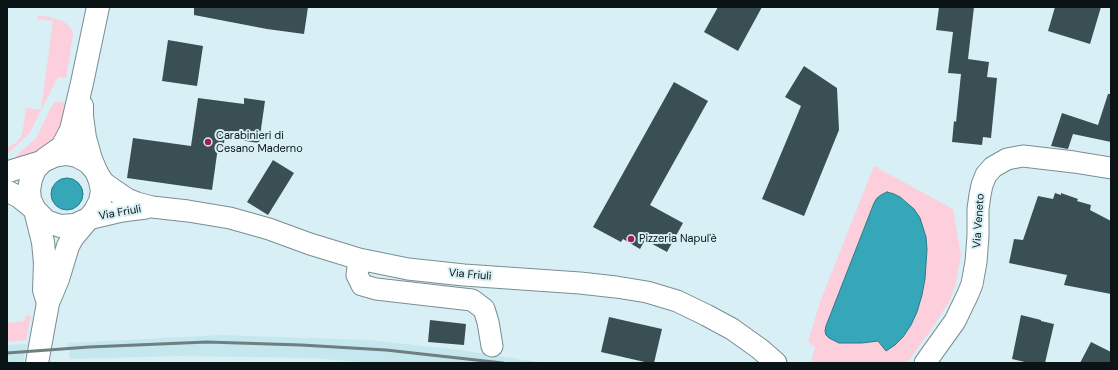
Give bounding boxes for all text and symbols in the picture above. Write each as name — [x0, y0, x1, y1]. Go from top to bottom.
place label: Carabinieri di Cesano Maderno — [216, 129, 303, 155]
marker: Carabinieri di Cesano Maderno — [203, 137, 213, 147]
street label: Via Veneto — [971, 193, 987, 249]
street label: Via Friuli — [98, 203, 142, 223]
place label: Pizzeria Napul'è — [639, 232, 717, 246]
marker: Pizzeria Napul'è — [626, 234, 636, 244]
street label: Via Friuli — [448, 267, 492, 283]

